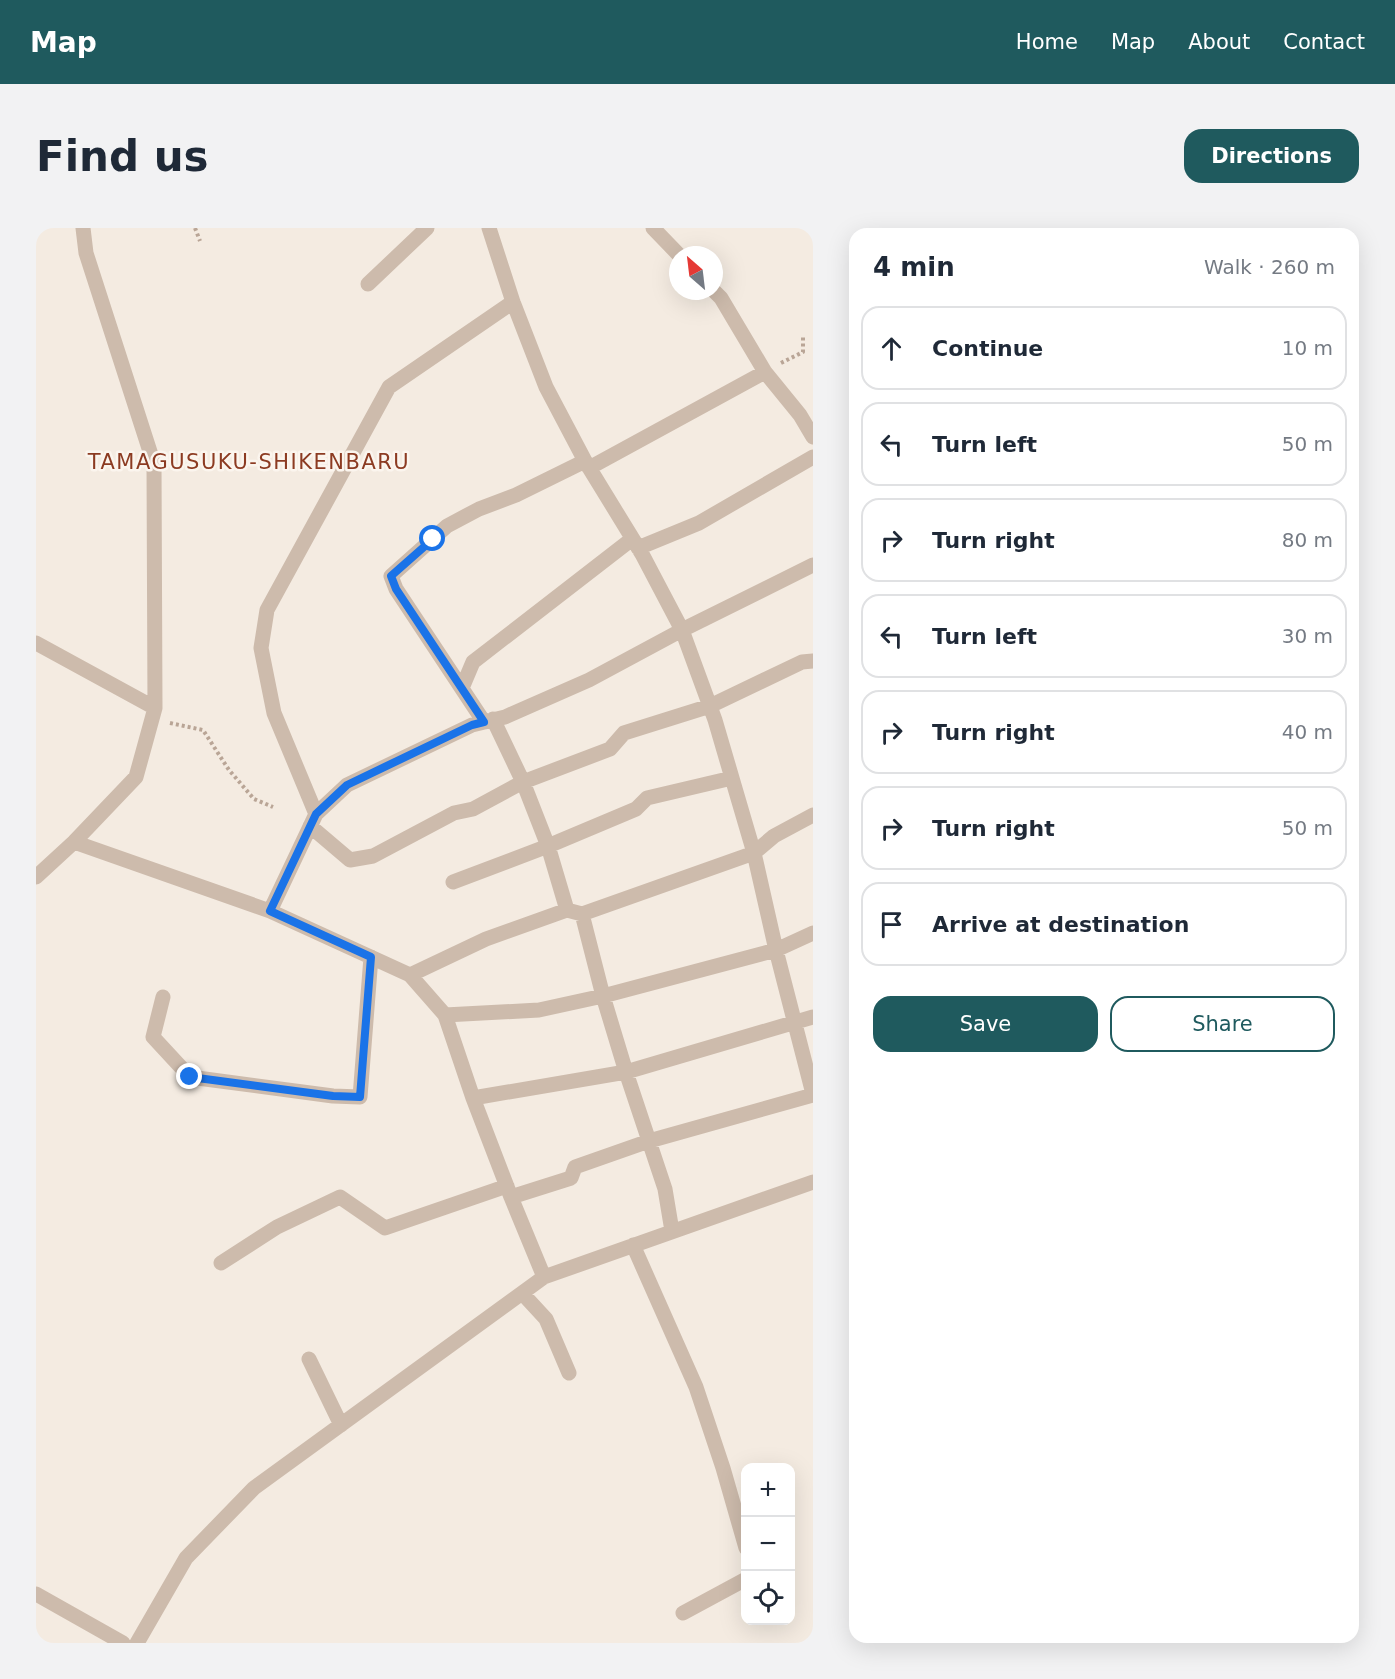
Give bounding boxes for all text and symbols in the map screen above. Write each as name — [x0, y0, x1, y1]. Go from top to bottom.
text: Map — [30, 26, 97, 59]
text: Home — [1016, 30, 1078, 54]
text: Map — [1111, 30, 1155, 54]
text: About — [1188, 30, 1250, 54]
text: Contact — [1283, 30, 1365, 54]
button: Directions — [1184, 129, 1359, 183]
text: Find us — [36, 132, 209, 181]
north arrow — [669, 246, 723, 300]
text: 4 min — [873, 252, 955, 282]
text: Walk · 260 m — [1204, 255, 1335, 279]
icon: ahead — [875, 332, 908, 365]
text: Continue — [932, 336, 1043, 361]
text: 10 m — [1282, 336, 1333, 360]
icon: left — [875, 428, 908, 461]
text: Turn left — [932, 432, 1037, 457]
text: 50 m — [1282, 432, 1333, 456]
district label: TAMAGUSUKU-SHIKENBARU — [87, 450, 410, 474]
icon: right — [875, 524, 908, 557]
route start — [419, 525, 445, 551]
text: Turn right — [932, 528, 1055, 553]
text: 80 m — [1282, 528, 1333, 552]
icon: left — [875, 620, 908, 653]
text: Turn left — [932, 624, 1037, 649]
text: 30 m — [1282, 624, 1333, 648]
icon: right — [875, 716, 908, 749]
text: Turn right — [932, 720, 1055, 745]
text: 40 m — [1282, 720, 1333, 744]
icon: right — [875, 812, 908, 845]
text: Turn right — [932, 816, 1055, 841]
text: 50 m — [1282, 816, 1333, 840]
icon: arrive — [875, 908, 908, 941]
text: Arrive at destination — [932, 912, 1189, 937]
button: Save — [873, 996, 1098, 1052]
button: Share — [1110, 996, 1335, 1052]
route end — [176, 1063, 202, 1089]
map controls — [741, 1463, 795, 1625]
button: + — [741, 1463, 795, 1517]
button: − — [741, 1517, 795, 1571]
button: locate — [741, 1571, 795, 1625]

